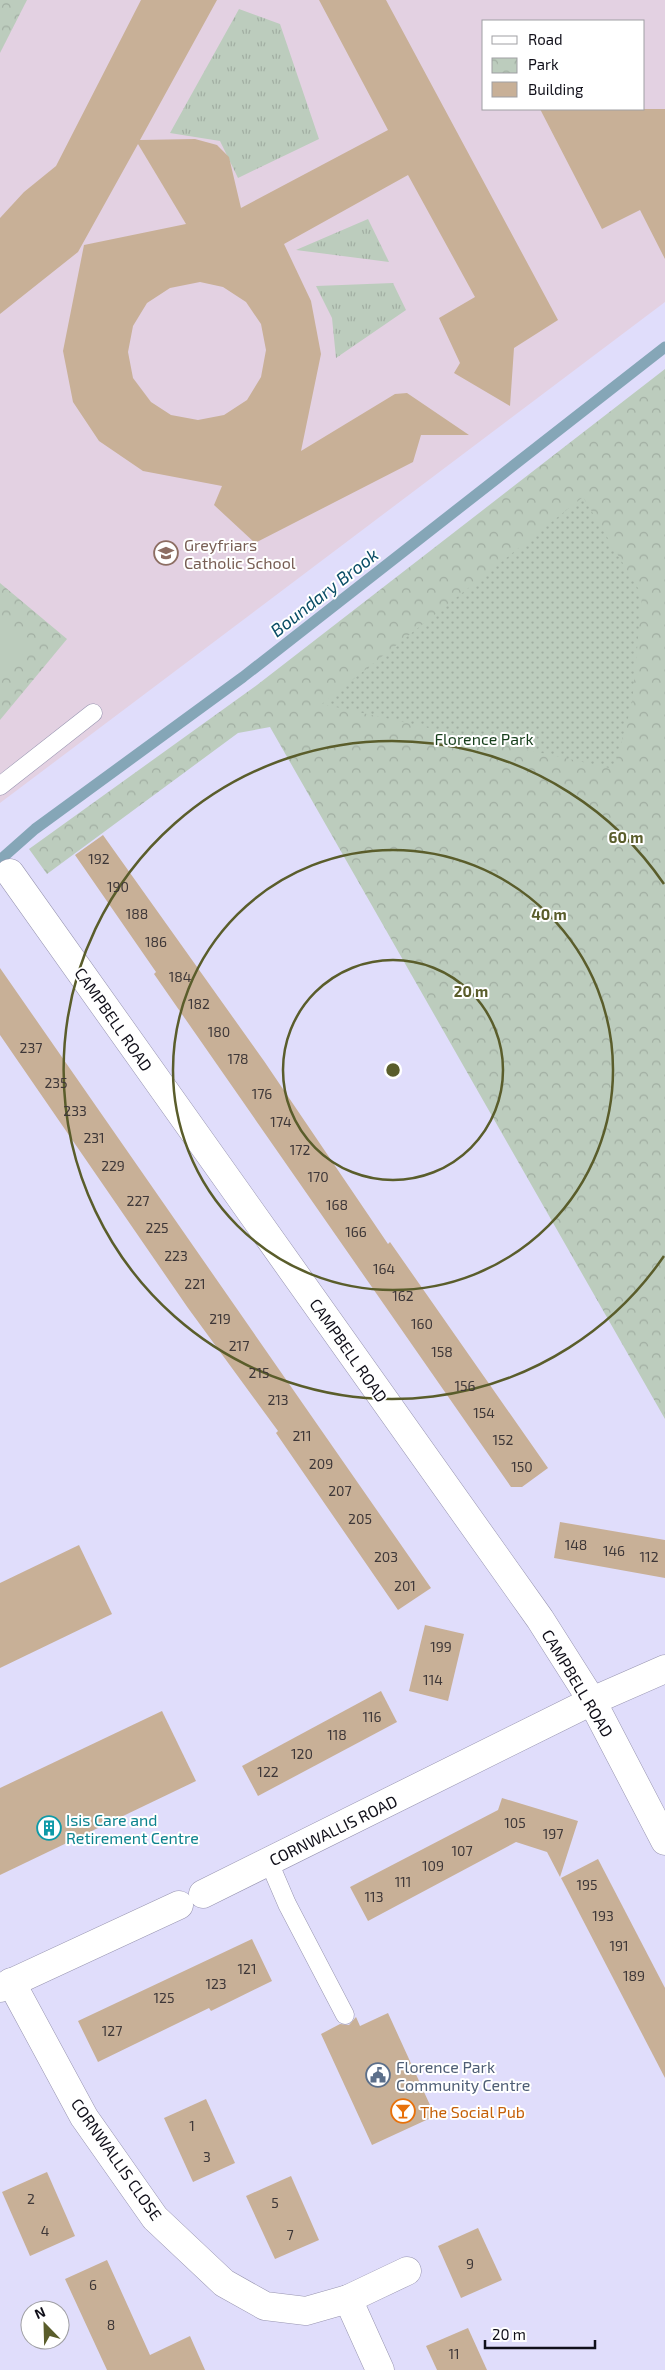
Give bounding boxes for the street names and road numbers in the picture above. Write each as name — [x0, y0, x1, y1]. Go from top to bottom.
street label: CAMPBELL ROAD — [71, 964, 157, 1074]
street label: CAMPBELL ROAD — [306, 1295, 392, 1405]
street label: CAMPBELL ROAD — [538, 1626, 618, 1740]
street label: CORNWALLIS ROAD — [266, 1791, 400, 1869]
street label: CORNWALLIS CLOSE — [68, 2094, 166, 2224]

